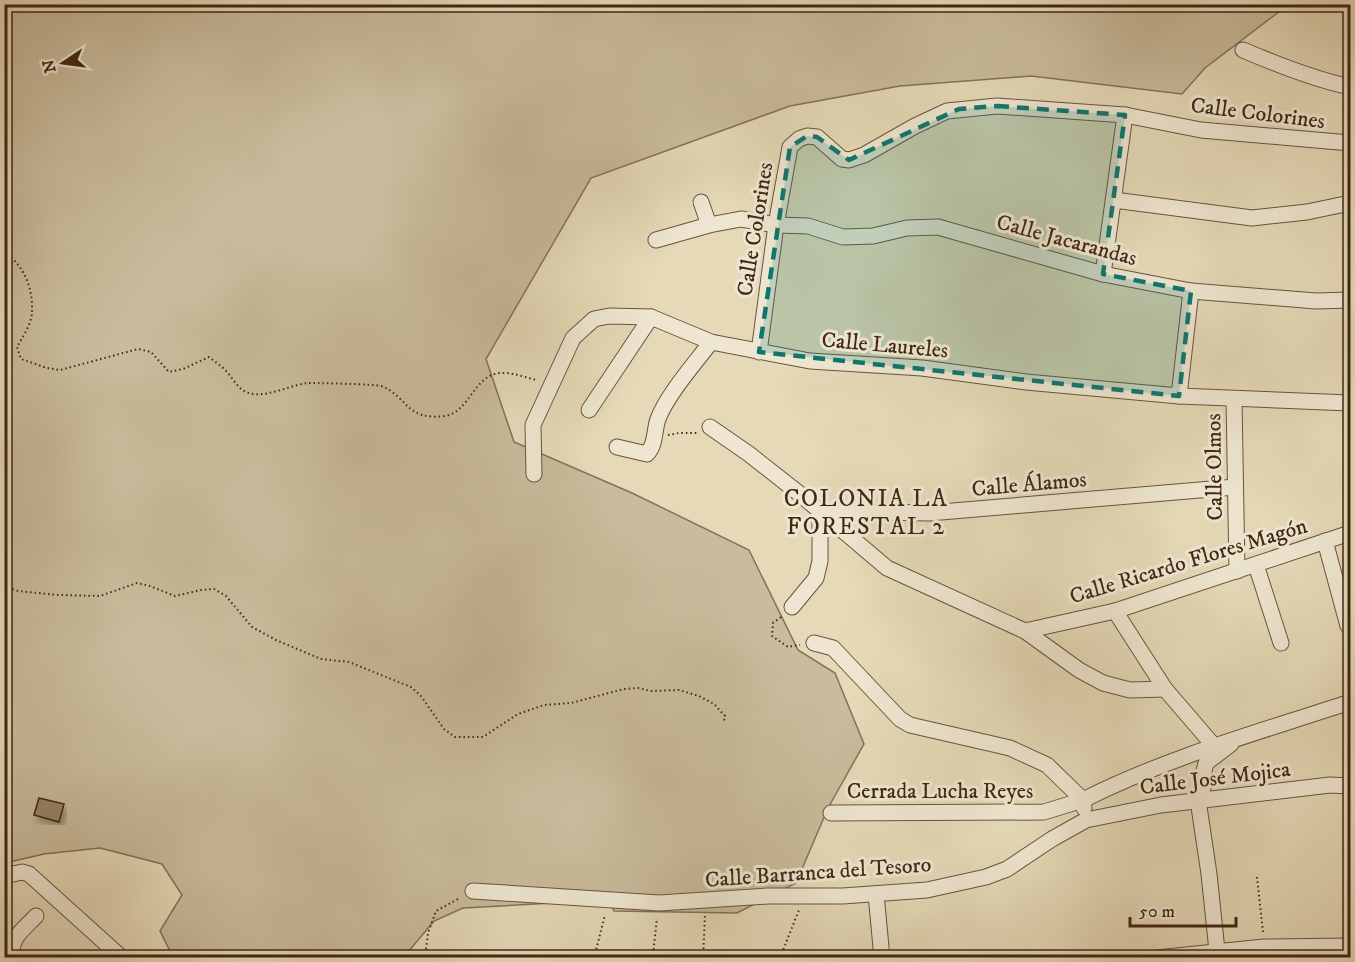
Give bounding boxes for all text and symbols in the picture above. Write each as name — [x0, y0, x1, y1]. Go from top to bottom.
north arrow — [33, 33, 93, 93]
text: N — [38, 57, 61, 75]
street label: Calle Colorines — [1189, 92, 1326, 135]
street label: Calle Colorines — [732, 160, 779, 298]
street label: Calle Jacarandas — [994, 209, 1140, 272]
street label: Calle Laureles — [820, 327, 949, 364]
street label: Calle Olmos — [1200, 413, 1229, 521]
street label: Calle Álamos — [970, 465, 1088, 503]
district label: COLONIA LA FORESTAL 2 — [784, 484, 948, 542]
street label: Calle Ricardo Flores Magón — [1066, 512, 1311, 610]
street label: Calle José Mojica — [1138, 756, 1293, 801]
street label: Cerrada Lucha Reyes — [847, 778, 1033, 805]
street label: Calle Barranca del Tesoro — [704, 851, 932, 894]
scale bar — [1130, 890, 1236, 928]
text: 50 m — [1139, 901, 1175, 923]

